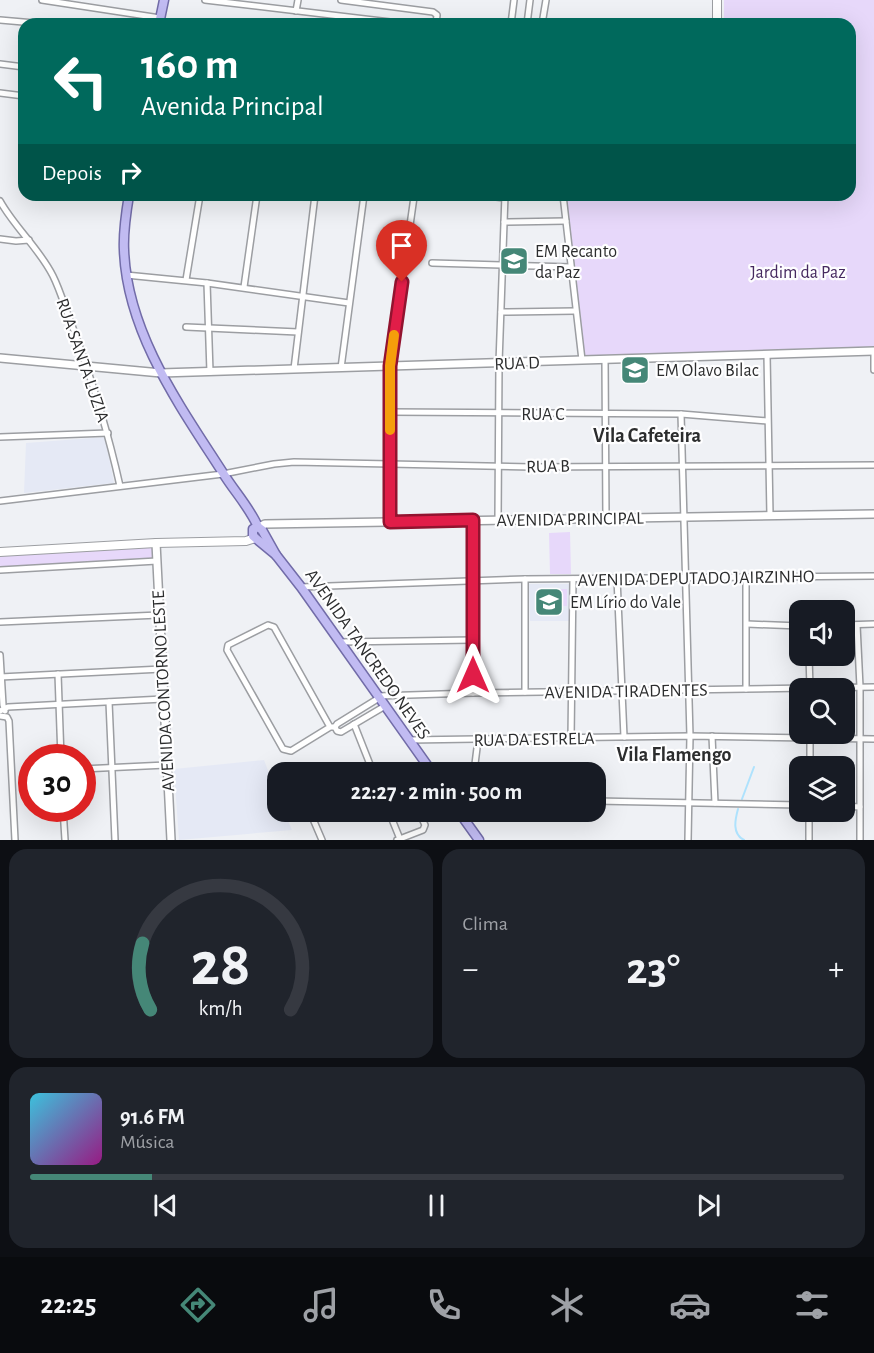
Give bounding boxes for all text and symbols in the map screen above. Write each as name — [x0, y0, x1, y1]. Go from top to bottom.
icon: left — [42, 42, 120, 120]
text: 160 m — [141, 44, 239, 86]
text: Avenida Principal — [141, 93, 324, 120]
icon: right — [114, 156, 147, 189]
text: Depois — [42, 162, 102, 184]
pin — [376, 220, 427, 282]
icon: arrive — [385, 229, 418, 262]
place label: EM Recanto da Paz — [535, 243, 617, 282]
school or university icon: EM Recanto da Paz — [498, 245, 530, 277]
park label: Jardim da Paz — [750, 264, 846, 282]
street label: RUA SANTA LUZIA — [52, 296, 112, 425]
street label: RUA D — [494, 354, 540, 374]
school or university icon: EM Olavo Bilac — [619, 354, 651, 386]
place label: EM Olavo Bilac — [656, 362, 759, 380]
street label: RUA C — [521, 406, 565, 424]
district label: Vila Cafeteira — [593, 426, 701, 446]
street label: RUA B — [526, 458, 570, 476]
street label: AVENIDA PRINCIPAL — [496, 510, 644, 530]
street label: AVENIDA TANCREDO NEVES — [302, 566, 433, 743]
street label: AVENIDA DEPUTADO JAIRZINHO — [577, 568, 815, 590]
school or university icon: EM Lírio do Vale — [533, 586, 565, 618]
street label: AVENIDA CONTORNO LESTE — [150, 590, 178, 792]
place label: EM Lírio do Vale — [570, 594, 681, 612]
map controls — [789, 600, 855, 822]
button: sound — [789, 600, 855, 666]
position arrow — [441, 643, 505, 707]
button: search — [789, 678, 855, 744]
street label: AVENIDA TIRADENTES — [544, 682, 708, 702]
street label: RUA DA ESTRELA — [473, 730, 595, 750]
speed limit sign: 30 — [18, 744, 96, 822]
district label: Vila Flamengo — [617, 745, 732, 765]
button: layers — [789, 756, 855, 822]
text: 22:27 · 2 min · 500 m — [351, 781, 522, 803]
text: Clima — [463, 914, 508, 934]
text: 28 — [191, 934, 251, 996]
text: 23° — [626, 947, 680, 992]
text: − — [463, 953, 478, 986]
text: + — [828, 953, 844, 986]
text: km/h — [199, 999, 243, 1020]
text: 91.6 FM — [120, 1106, 185, 1128]
text: Música — [120, 1132, 175, 1152]
icon: previous — [149, 1189, 182, 1222]
icon: pause — [420, 1189, 453, 1222]
icon: next — [692, 1189, 725, 1222]
icon: directions — [177, 1284, 219, 1326]
icon: music — [300, 1284, 342, 1326]
icon: phone — [423, 1284, 465, 1326]
icon: climate — [546, 1284, 588, 1326]
icon: car — [669, 1284, 711, 1326]
icon: filters — [791, 1284, 833, 1326]
text: 22:25 — [40, 1291, 96, 1318]

